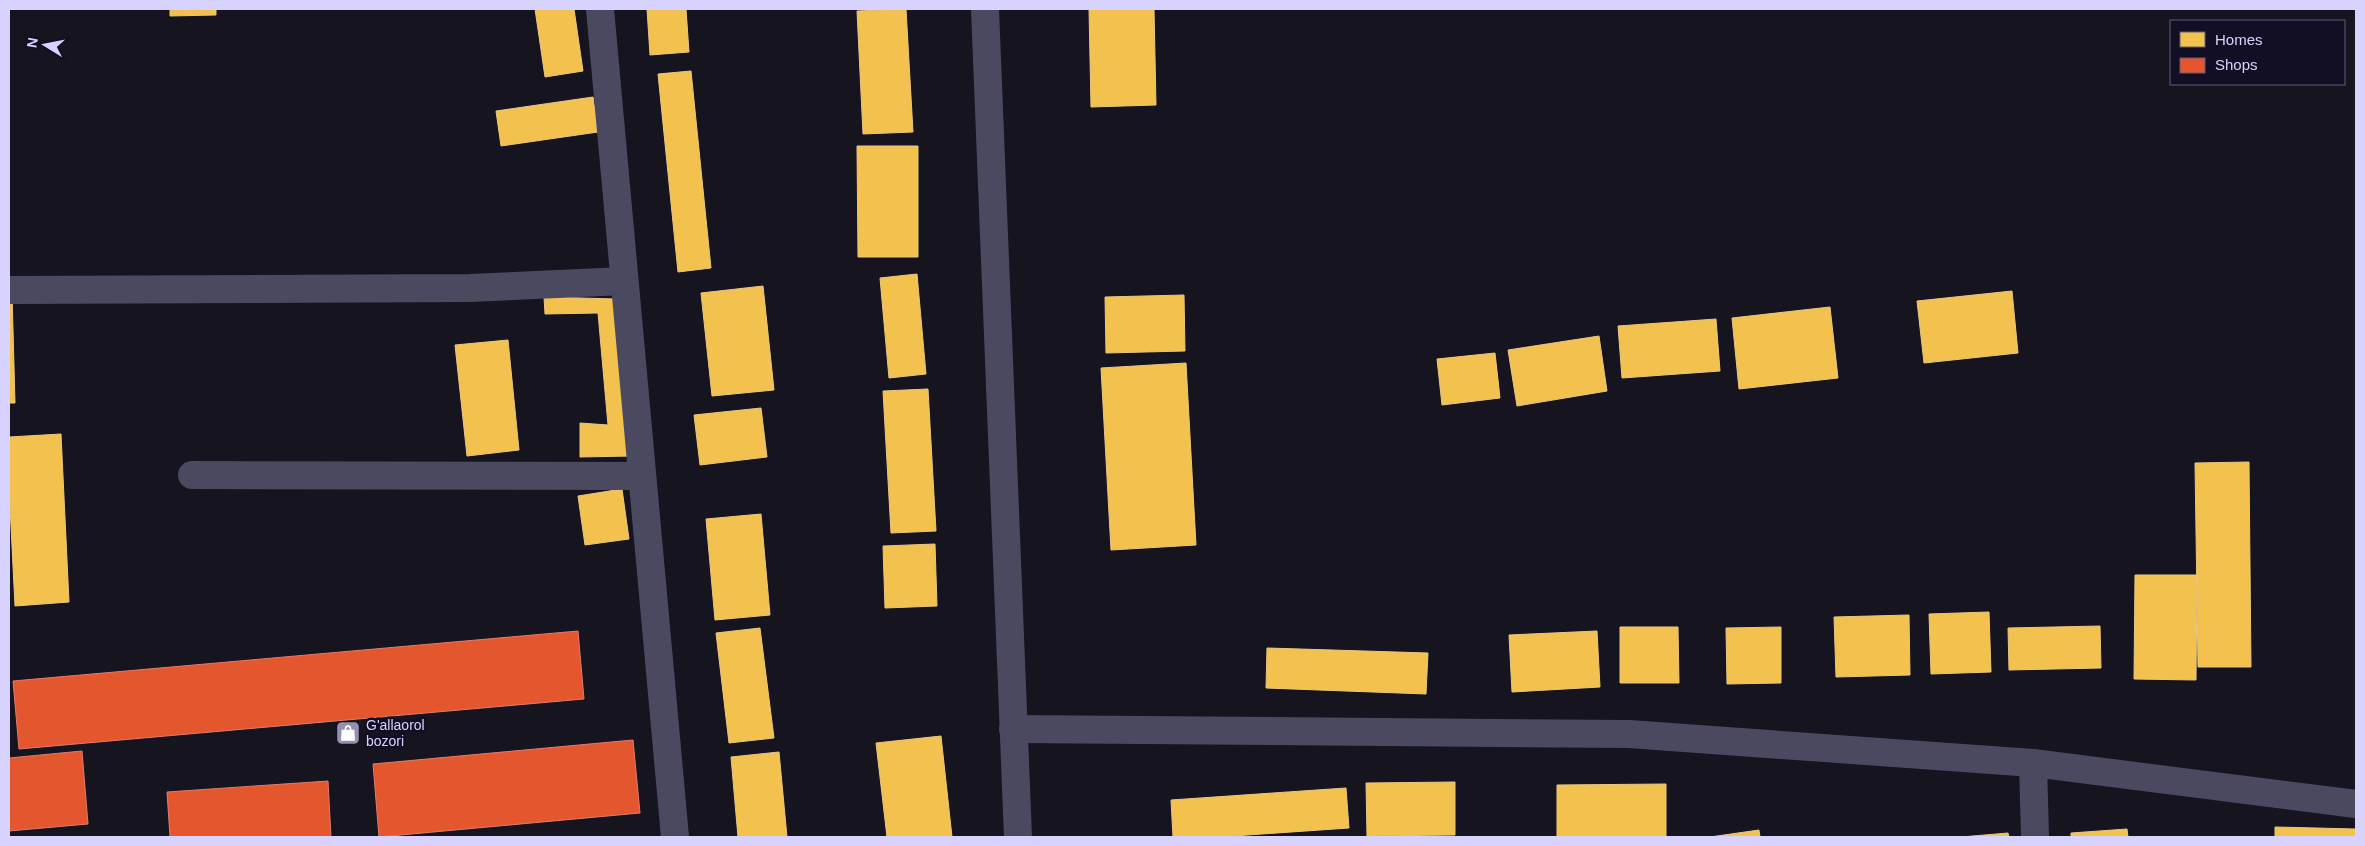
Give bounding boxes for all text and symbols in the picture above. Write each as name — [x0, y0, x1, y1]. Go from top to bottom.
north arrow — [20, 20, 70, 70]
legend — [2170, 20, 2345, 85]
text: Homes — [2215, 31, 2263, 48]
text: N — [23, 36, 41, 49]
text: Shops — [2215, 56, 2258, 73]
place label: G'allaorol bozori — [366, 717, 425, 749]
shop icon: G'allaorol bozori — [335, 720, 361, 746]

